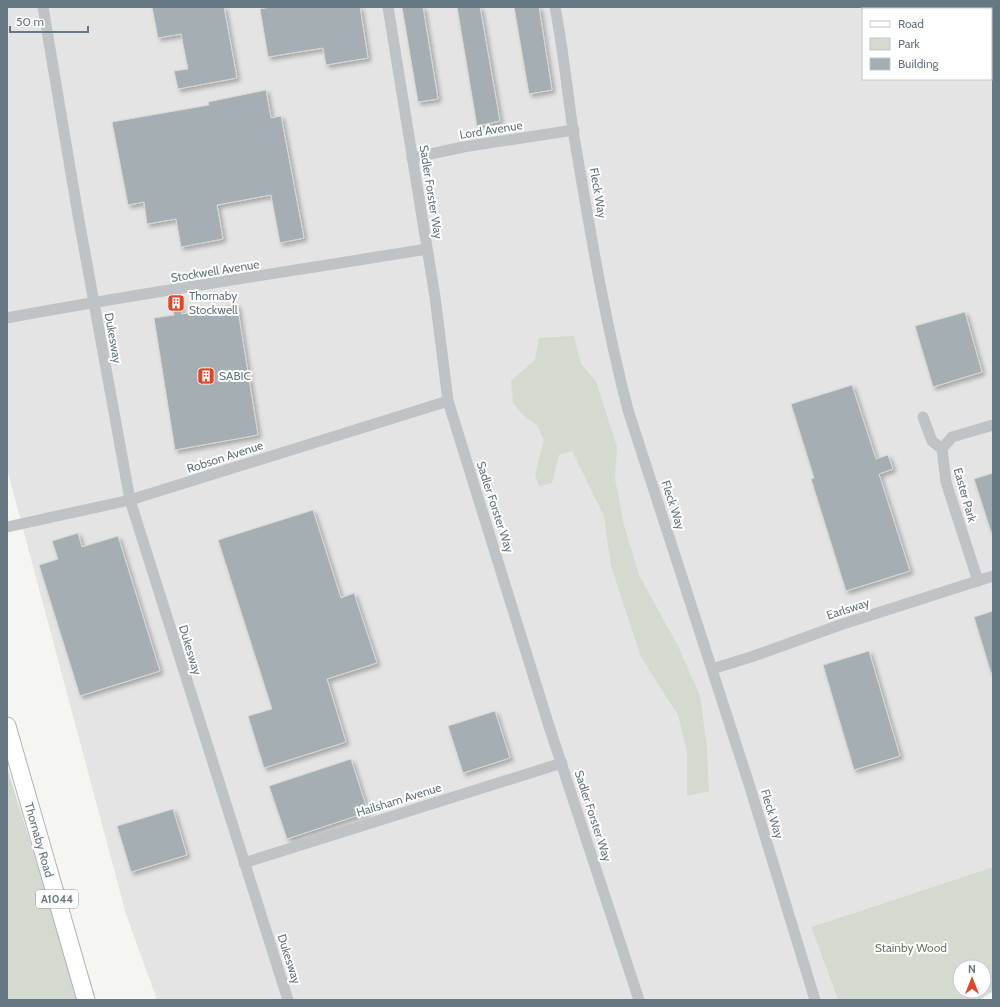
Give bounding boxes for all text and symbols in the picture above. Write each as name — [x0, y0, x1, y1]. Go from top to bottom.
scale bar — [10, 8, 88, 34]
legend — [862, 8, 992, 80]
text: 50 m — [16, 14, 44, 29]
text: Road — [898, 16, 924, 31]
text: Park — [898, 36, 920, 51]
text: Building — [898, 56, 940, 71]
street label: Lord Avenue — [458, 117, 523, 142]
street label: Sadler Forster Way — [417, 144, 446, 240]
street label: Fleck Way — [587, 166, 610, 219]
street label: Stockwell Avenue — [170, 256, 260, 285]
place label: Thornaby Stockwell — [189, 288, 238, 317]
building icon: Thornaby Stockwell — [166, 293, 186, 313]
street label: Dukesway — [102, 311, 125, 365]
building icon: SABIC — [196, 366, 216, 386]
place label: SABIC — [219, 368, 251, 383]
street label: Robson Avenue — [185, 437, 265, 476]
street label: Sadler Forster Way — [474, 459, 517, 554]
street label: Easter Park — [951, 466, 981, 524]
street label: Fleck Way — [658, 478, 689, 531]
street label: Earlsway — [824, 595, 871, 622]
street label: Dukesway — [176, 623, 205, 677]
street label: Sadler Forster Way — [572, 768, 615, 863]
street label: Hailsham Avenue — [355, 779, 443, 820]
street label: Fleck Way — [758, 787, 787, 841]
street label: Thornaby Road — [22, 801, 57, 879]
road number: A1044 — [36, 890, 78, 908]
street label: Dukesway — [274, 932, 305, 986]
park label: Stainby Wood — [875, 940, 947, 955]
north arrow — [952, 959, 992, 999]
text: N — [968, 962, 976, 976]

